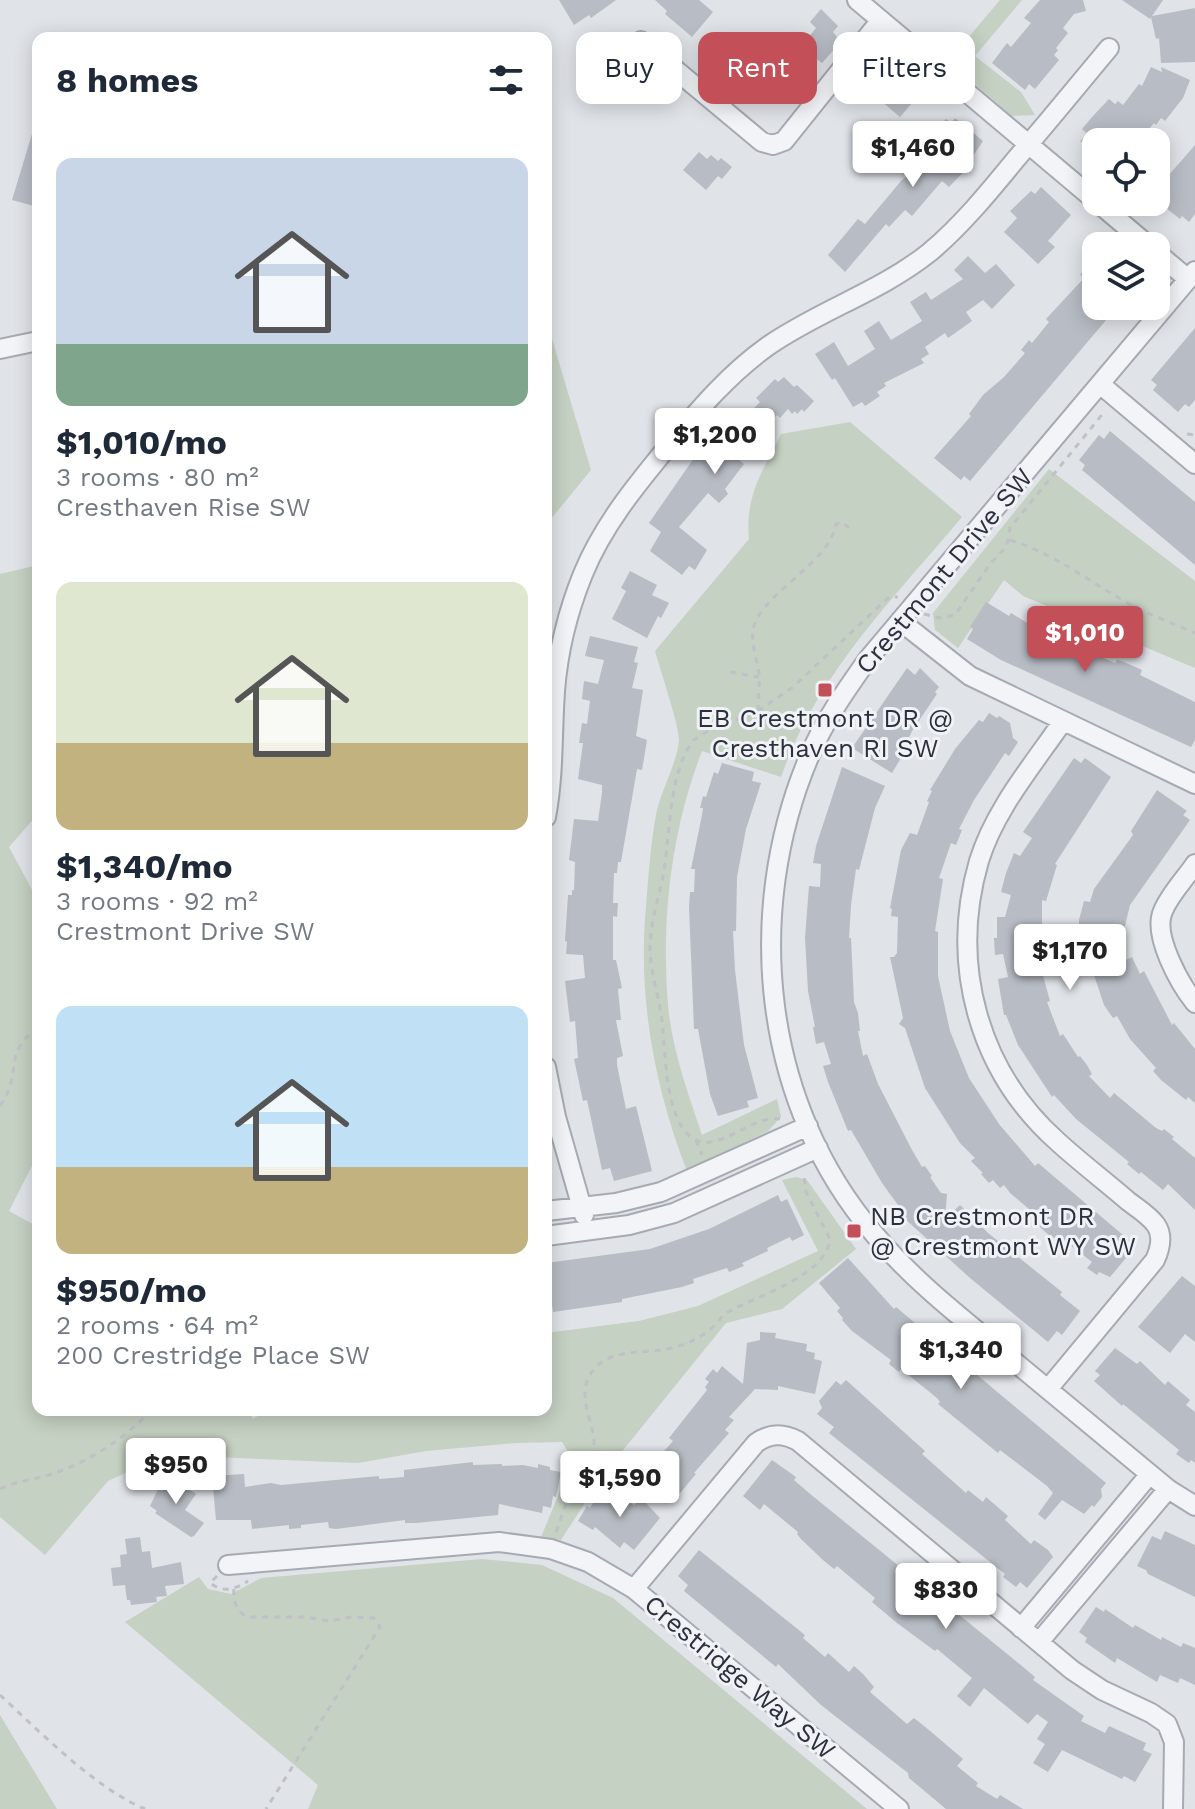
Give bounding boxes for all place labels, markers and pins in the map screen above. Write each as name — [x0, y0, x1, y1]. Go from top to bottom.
pin: $1,460 — [848, 121, 978, 189]
pin: $1,200 — [650, 408, 780, 476]
pin: $1,010 — [1020, 606, 1150, 674]
marker: EB Crestmont DR @ Cresthaven RI SW — [816, 681, 834, 699]
place label: EB Crestmont DR @ Cresthaven RI SW — [697, 703, 953, 763]
pin: $1,170 — [1005, 924, 1135, 992]
place label: NB Crestmont DR @ Crestmont WY SW — [870, 1201, 1136, 1261]
marker: NB Crestmont DR @ Crestmont WY SW — [845, 1222, 863, 1240]
pin: $1,340 — [896, 1323, 1026, 1391]
pin: $950 — [129, 1438, 223, 1506]
pin: $1,590 — [555, 1451, 685, 1519]
pin: $830 — [899, 1563, 993, 1631]

